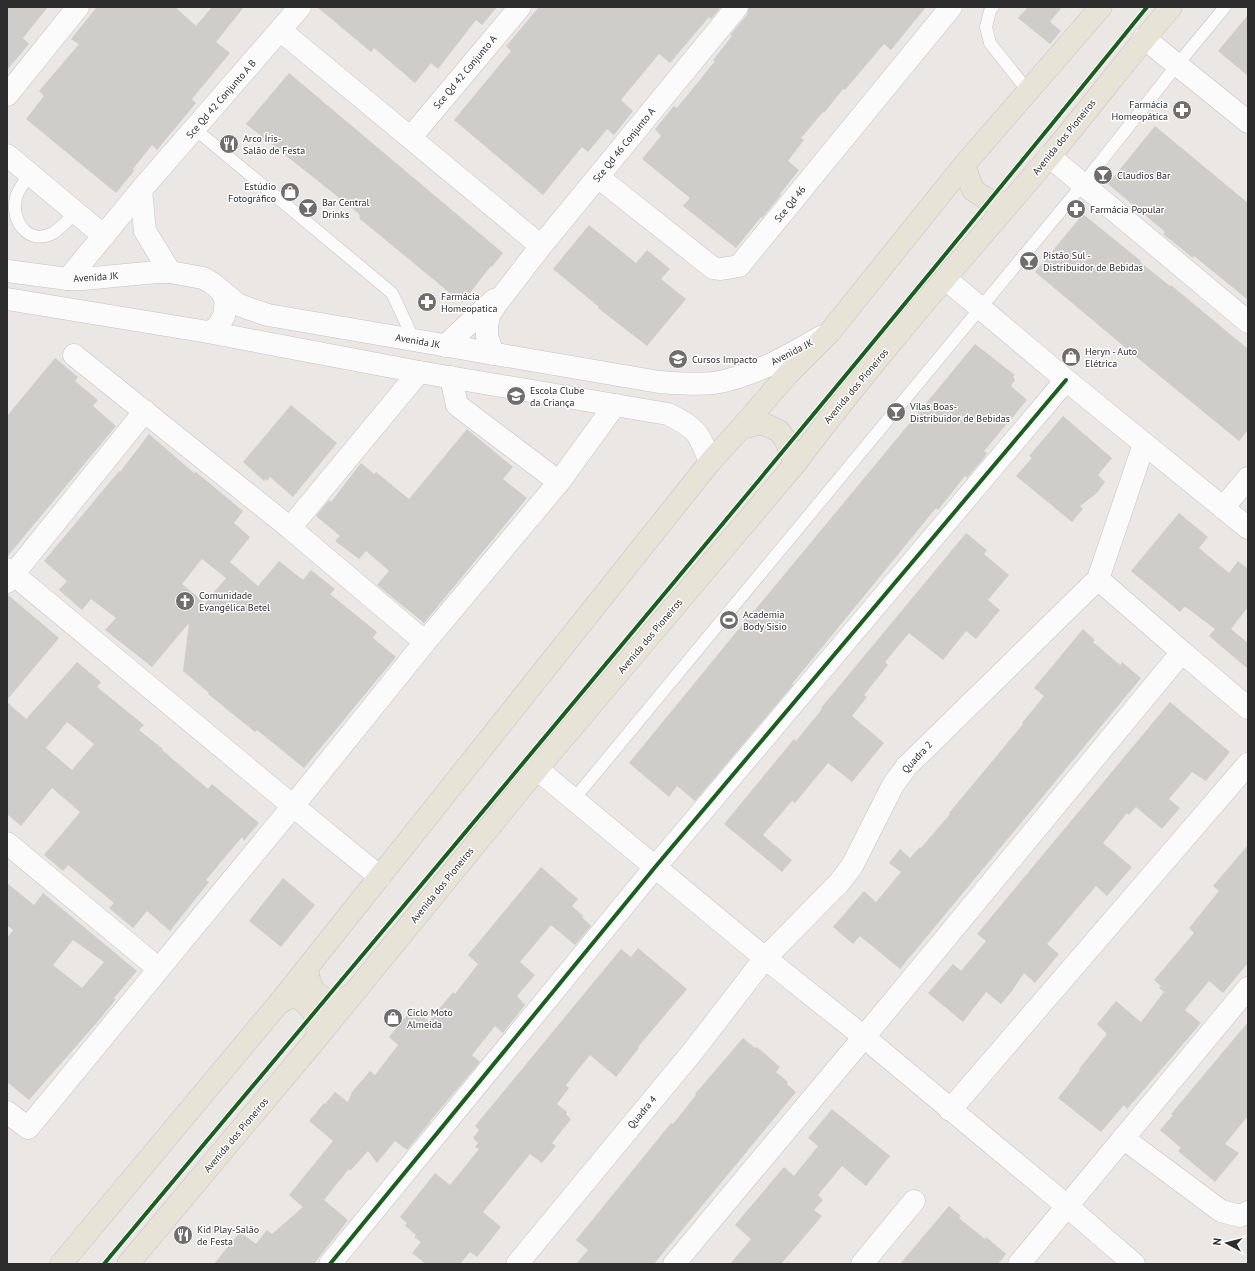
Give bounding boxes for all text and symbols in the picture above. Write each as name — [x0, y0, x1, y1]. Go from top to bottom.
street label: Sce Qd 42 Conjunto A — [430, 32, 500, 112]
street label: Sce Qd 42 Conjunto A B — [183, 57, 259, 141]
street label: Avenida dos Pioneiros — [1029, 96, 1099, 178]
place label: Farmácia Homeopática — [1112, 98, 1168, 123]
pharmacy icon: Farmácia Homeopática — [1171, 99, 1193, 121]
street label: Sce Qd 46 Conjunto A — [590, 105, 658, 185]
place label: Arco Íris- Salão de Festa — [243, 132, 305, 157]
restaurant icon: Arco Íris- Salão de Festa — [218, 133, 240, 155]
bar icon: Claudios Bar — [1092, 164, 1114, 186]
place label: Claudios Bar — [1117, 169, 1171, 182]
place label: Estúdio Fotográfico — [228, 180, 276, 205]
shop icon: Estúdio Fotográfico — [279, 181, 301, 203]
street label: Sce Qd 46 — [771, 183, 809, 225]
place label: Bar Central Drinks — [322, 196, 370, 221]
bar icon: Bar Central Drinks — [297, 197, 319, 219]
pharmacy icon: Farmácia Popular — [1065, 198, 1087, 220]
place label: Farmácia Popular — [1090, 203, 1165, 216]
place label: Pistão Sul - Distribuidor de Bebidas — [1043, 249, 1143, 274]
bar icon: Pistão Sul - Distribuidor de Bebidas — [1018, 250, 1040, 272]
street label: Avenida JK — [73, 269, 119, 285]
place label: Farmácia Homeopatica — [441, 290, 497, 315]
pharmacy icon: Farmácia Homeopatica — [416, 291, 438, 313]
street label: Avenida JK — [394, 331, 442, 351]
street label: Avenida JK — [769, 336, 815, 368]
place label: Heryn - Auto Elétrica — [1085, 345, 1137, 370]
street label: Avenida dos Pioneiros — [821, 346, 891, 426]
shop icon: Heryn - Auto Elétrica — [1060, 346, 1082, 368]
school or university icon: Cursos Impacto — [667, 348, 689, 370]
place label: Cursos Impacto — [692, 353, 757, 366]
place label: Escola Clube da Criança — [530, 384, 584, 409]
school or university icon: Escola Clube da Criança — [505, 385, 527, 407]
place label: Vilas Boas- Distribuidor de Bebidas — [909, 400, 1010, 425]
bar icon: Vilas Boas- Distribuidor de Bebidas — [885, 401, 907, 423]
place label: Comunidade Evangélica Betel — [199, 589, 270, 614]
church icon: Comunidade Evangélica Betel — [174, 590, 196, 612]
street label: Avenida dos Pioneiros — [615, 596, 685, 676]
place label: Academia Body Sisio — [743, 608, 787, 633]
sports icon: Academia Body Sisio — [718, 609, 740, 631]
street label: Quadra 2 — [899, 738, 935, 776]
street label: Avenida dos Pioneiros — [407, 844, 477, 926]
place label: Ciclo Moto Almeida — [407, 1006, 453, 1031]
shop icon: Ciclo Moto Almeida — [382, 1007, 404, 1029]
street label: Quadra 4 — [624, 1092, 660, 1131]
street label: Avenida dos Pioneiros — [201, 1095, 271, 1175]
place label: Kid Play-Salão de Festa — [197, 1223, 259, 1248]
north arrow — [1207, 1223, 1247, 1263]
restaurant icon: Kid Play-Salão de Festa — [172, 1224, 194, 1246]
text: N — [1210, 1237, 1224, 1246]

